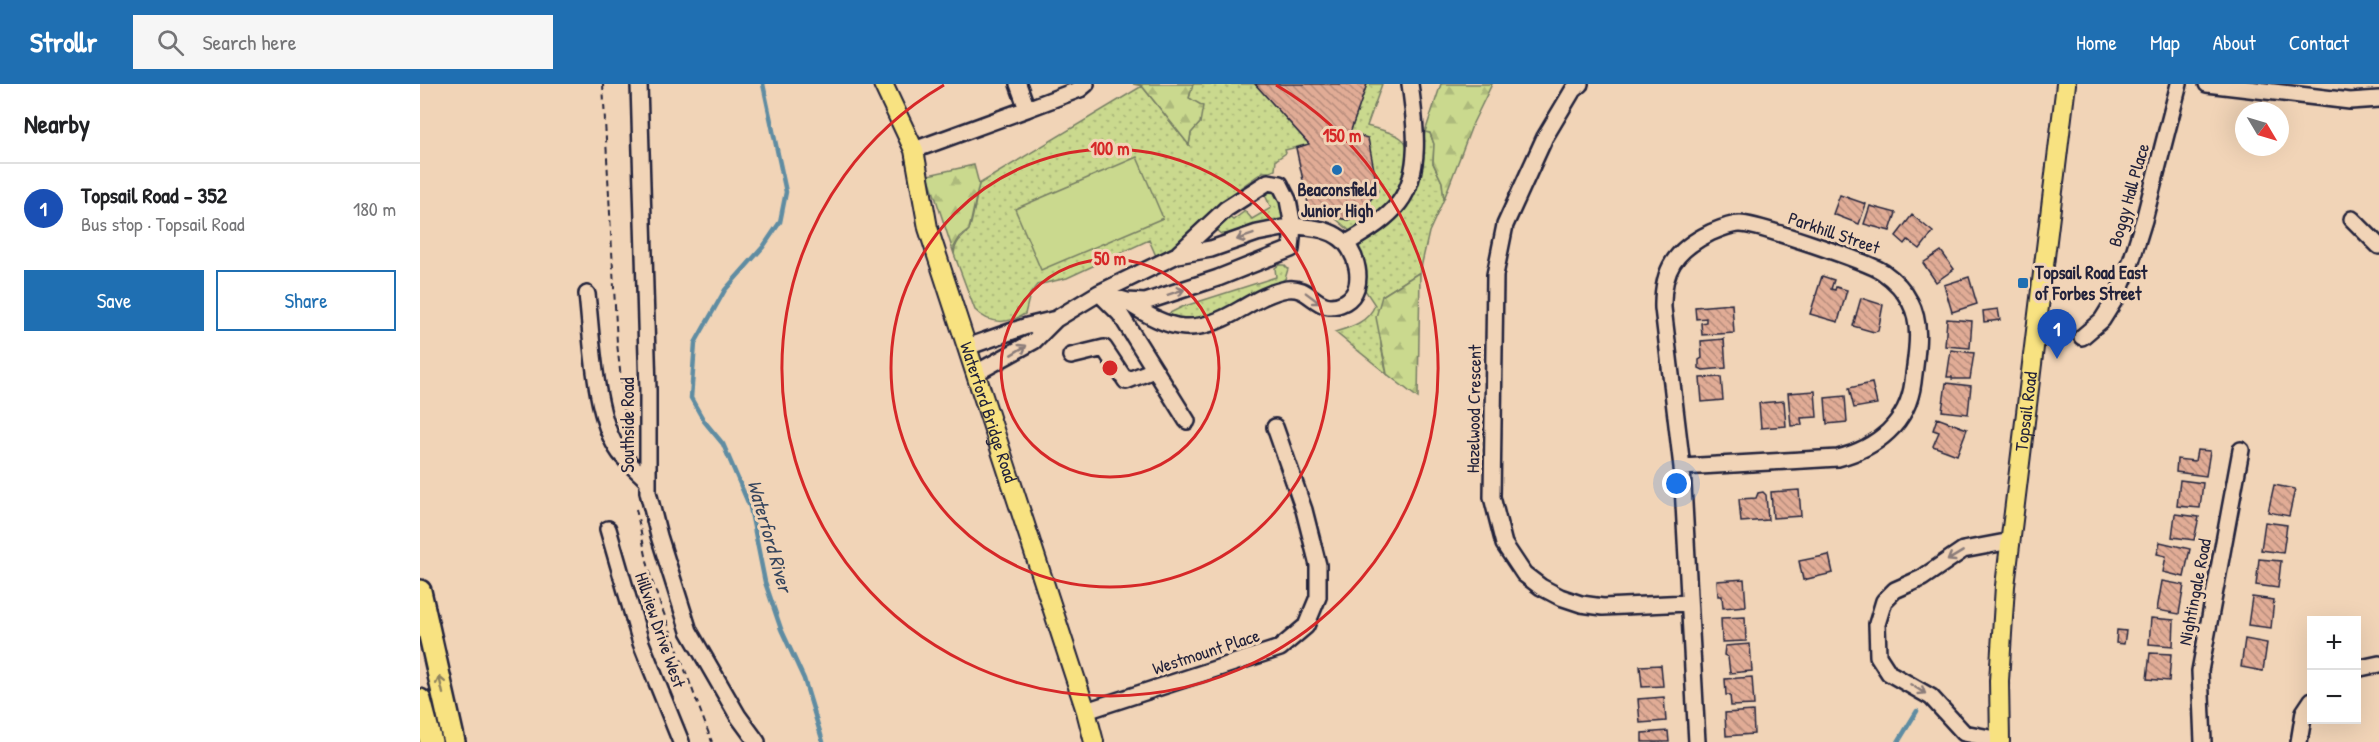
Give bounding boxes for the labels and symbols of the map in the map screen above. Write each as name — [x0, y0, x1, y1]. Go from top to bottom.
north arrow — [2235, 102, 2289, 156]
text: 150 m — [1323, 123, 1361, 148]
text: 100 m — [1090, 136, 1130, 161]
street label: Boggy Hall Place — [2102, 140, 2155, 249]
marker: Beaconsfield Junior High — [1330, 163, 1344, 177]
place label: Beaconsfield Junior High — [1298, 177, 1376, 224]
street label: Parkhill Street — [1785, 205, 1884, 260]
one-way arrow — [1236, 233, 1255, 244]
text: 50 m — [1094, 246, 1126, 271]
place label: Topsail Road East of Forbes Street — [2034, 260, 2148, 306]
marker: Topsail Road East of Forbes Street — [2016, 276, 2030, 290]
one-way arrow — [1166, 286, 1185, 297]
one-way arrow — [1305, 292, 1321, 305]
pin: 1 — [2038, 310, 2076, 359]
street label: Waterford Bridge Road — [954, 339, 1023, 486]
one-way arrow — [1010, 344, 1027, 356]
street label: Hazelwood Crescent — [1460, 344, 1487, 473]
centre of rings — [1100, 358, 1120, 378]
street label: Topsail Road — [2008, 370, 2043, 453]
street label: Southside Road — [615, 377, 640, 473]
your location — [1662, 469, 1691, 498]
water label: Waterford River — [742, 477, 800, 597]
street label: Nightingale Road — [2172, 536, 2217, 647]
one-way arrow — [1947, 550, 1964, 562]
street label: Hillview Drive West — [629, 569, 692, 692]
street label: Westmount Place — [1149, 622, 1263, 681]
one-way arrow — [435, 676, 446, 695]
one-way arrow — [1909, 683, 1926, 695]

